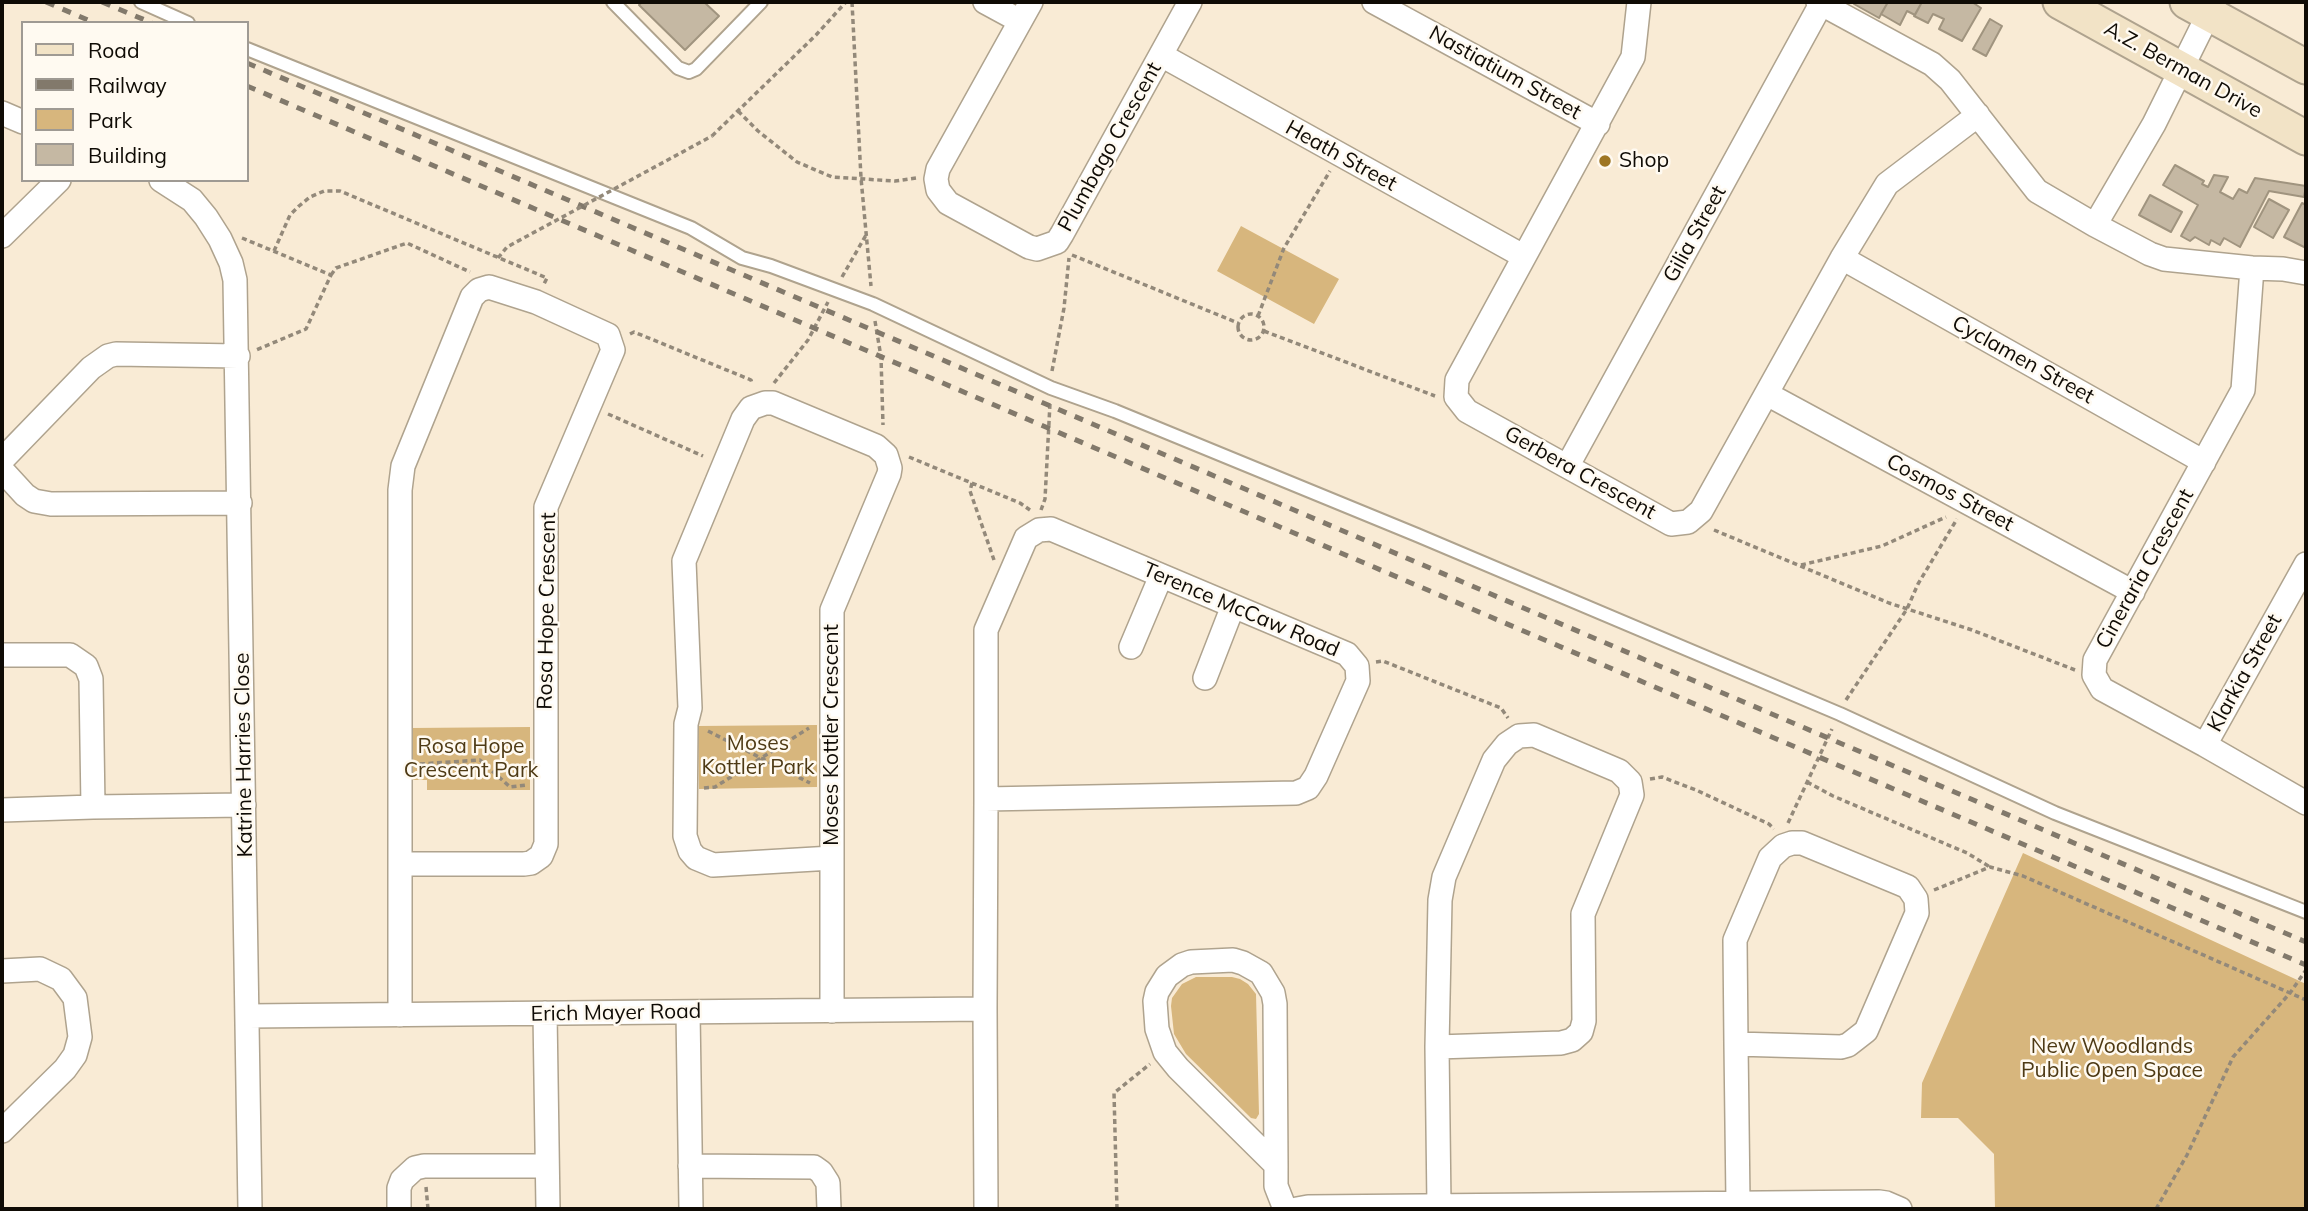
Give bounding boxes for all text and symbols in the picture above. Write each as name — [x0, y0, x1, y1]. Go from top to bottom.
street label: A.Z. Berman Drive — [2100, 16, 2266, 124]
legend — [21, 21, 248, 182]
street label: Nastiatium Street — [1425, 21, 1585, 125]
text: Road — [88, 37, 139, 63]
street label: Plumbago Crescent — [1053, 58, 1167, 236]
text: Railway — [88, 72, 167, 98]
text: Park — [88, 107, 132, 133]
street label: Heath Street — [1281, 115, 1401, 197]
text: Building — [88, 142, 167, 168]
place label: Shop — [1619, 148, 1669, 174]
marker: Shop — [1597, 153, 1613, 169]
street label: Gilia Street — [1658, 181, 1732, 287]
street label: Cyclamen Street — [1948, 311, 2098, 409]
street label: Gerbera Crescent — [1500, 421, 1660, 525]
street label: Cosmos Street — [1882, 449, 2018, 537]
street label: Cineraria Crescent — [2091, 485, 2199, 653]
street label: Rosa Hope Crescent — [533, 512, 561, 710]
street label: Terence McCaw Road — [1139, 557, 1343, 663]
street label: Klarkia Street — [2202, 610, 2288, 736]
street label: Moses Kottler Crescent — [819, 624, 845, 846]
street label: Katrine Harries Close — [230, 653, 258, 857]
park label: Moses Kottler Park — [701, 731, 815, 781]
park label: Rosa Hope Crescent Park — [404, 734, 538, 784]
street label: Erich Mayer Road — [530, 999, 702, 1027]
park label: New Woodlands Public Open Space — [2021, 1034, 2203, 1084]

